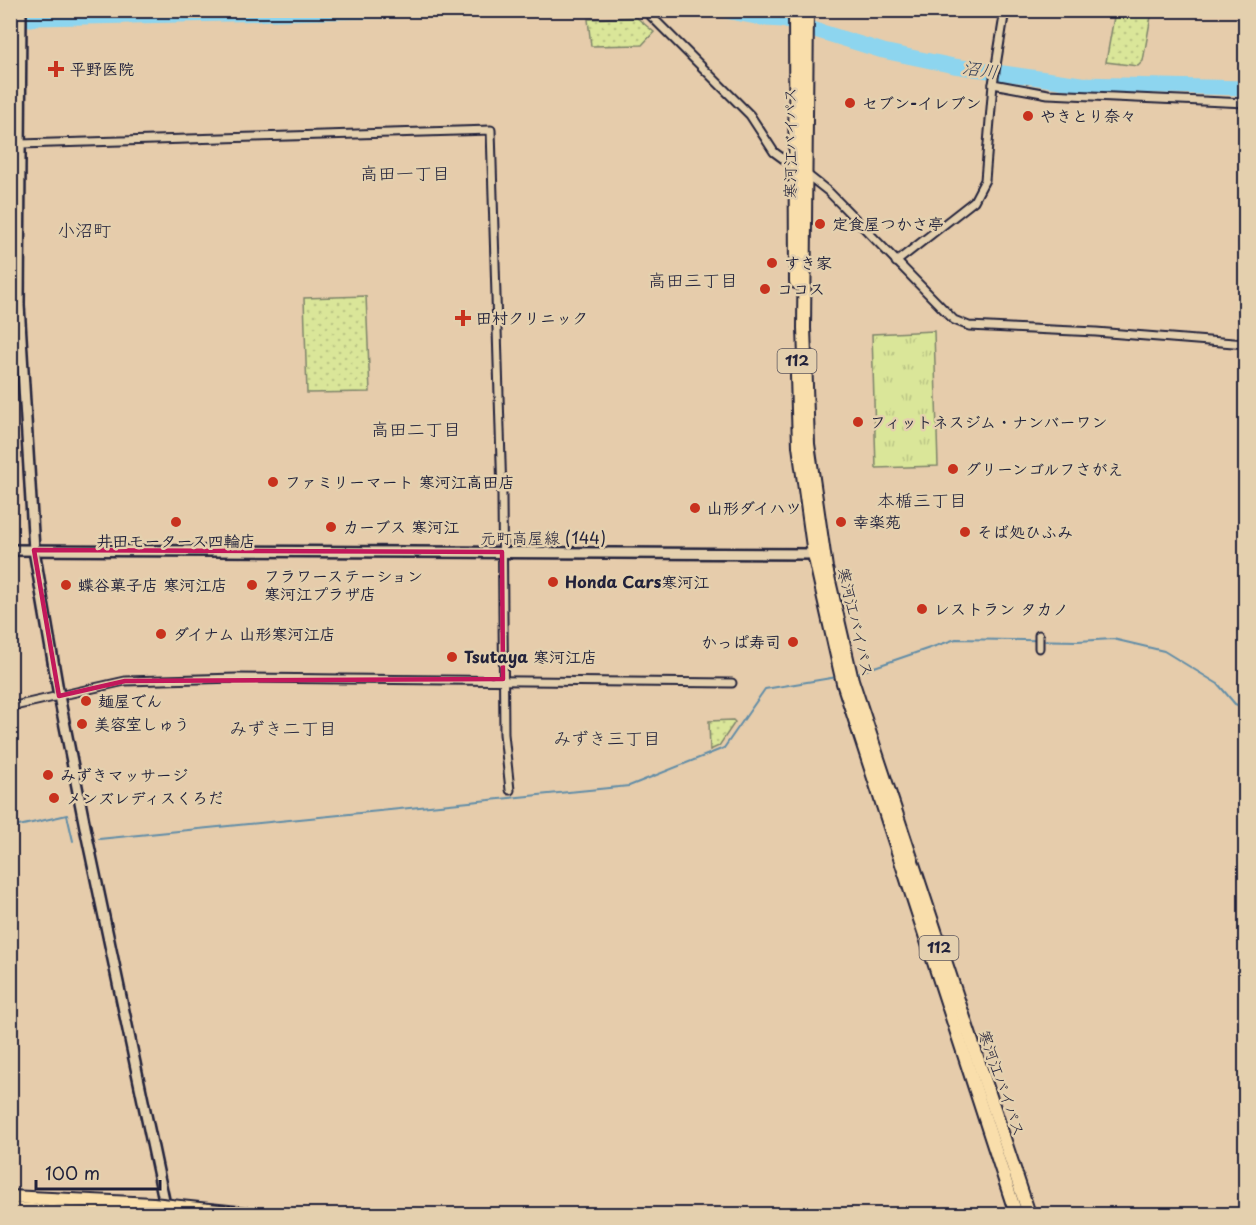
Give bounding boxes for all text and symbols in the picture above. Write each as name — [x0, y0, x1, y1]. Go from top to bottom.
water label: 沼川 — [961, 53, 1000, 84]
place label: 平野医院 — [70, 56, 134, 80]
marker: 平野医院 — [47, 60, 65, 78]
street label: 寒河江バイパス — [777, 87, 801, 199]
place label: セブン-イレブン — [862, 90, 981, 114]
marker: セブン-イレブン — [843, 96, 857, 110]
place label: やきとり奈々 — [1040, 103, 1136, 127]
marker: やきとり奈々 — [1021, 109, 1035, 123]
district label: 高田一丁目 — [360, 159, 450, 186]
place label: 定食屋つかさ亭 — [832, 211, 944, 235]
district label: 小沼町 — [57, 216, 111, 243]
marker: 定食屋つかさ亭 — [813, 217, 827, 231]
place label: すき家 — [784, 250, 832, 274]
marker: すき家 — [765, 256, 779, 270]
district label: 高田三丁目 — [648, 266, 738, 293]
place label: ココス — [777, 276, 825, 300]
marker: ココス — [758, 282, 772, 296]
place label: 田村クリニック — [476, 305, 588, 329]
marker: 田村クリニック — [454, 309, 472, 327]
road number: 112 — [778, 349, 816, 373]
place label: フィットネスジム・ナンバーワン — [870, 409, 1107, 433]
district label: 高田二丁目 — [371, 415, 461, 442]
marker: フィットネスジム・ナンバーワン — [851, 415, 865, 429]
place label: グリーンゴルフさがえ — [965, 456, 1123, 480]
marker: グリーンゴルフさがえ — [946, 462, 960, 476]
place label: ファミリーマート 寒河江高田店 — [285, 469, 515, 493]
marker: ファミリーマート 寒河江高田店 — [266, 475, 280, 489]
district label: 本楯三丁目 — [877, 486, 967, 513]
place label: 山形ダイハツ — [707, 495, 801, 519]
marker: 山形ダイハツ — [688, 501, 702, 515]
place label: 幸楽苑 — [853, 509, 901, 533]
place label: カーブス 寒河江 — [343, 514, 459, 538]
marker: 井田モータース四輪店 — [169, 515, 183, 529]
marker: 幸楽苑 — [834, 515, 848, 529]
place label: そば処ひふみ — [977, 519, 1073, 543]
marker: カーブス 寒河江 — [324, 520, 338, 534]
street label: 元町高屋線 (144) — [480, 525, 606, 549]
marker: そば処ひふみ — [958, 525, 972, 539]
place label: 井田モータース四輪店 — [96, 528, 256, 552]
place label: フラワーステーション 寒河江プラザ店 — [264, 563, 423, 605]
street label: 寒河江バイパス — [833, 565, 881, 679]
place label: Honda Cars寒河江 — [565, 569, 709, 593]
place label: 蝶谷菓子店 寒河江店 — [78, 572, 227, 596]
marker: Honda Cars寒河江 — [546, 575, 560, 589]
marker: 蝶谷菓子店 寒河江店 — [59, 578, 73, 592]
marker: フラワーステーション 寒河江プラザ店 — [245, 578, 259, 592]
place label: レストラン タカノ — [934, 596, 1068, 620]
marker: レストラン タカノ — [915, 602, 929, 616]
place label: ダイナム 山形寒河江店 — [173, 621, 336, 645]
marker: ダイナム 山形寒河江店 — [154, 627, 168, 641]
place label: かっぱ寿司 — [701, 629, 781, 653]
marker: かっぱ寿司 — [786, 635, 800, 649]
place label: Tsutaya 寒河江店 — [464, 644, 597, 668]
marker: Tsutaya 寒河江店 — [445, 650, 459, 664]
place label: 麺屋でん — [98, 688, 162, 712]
marker: 麺屋でん — [79, 694, 93, 708]
place label: 美容室しゅう — [94, 711, 190, 735]
district label: みずき二丁目 — [229, 714, 337, 741]
marker: 美容室しゅう — [75, 717, 89, 731]
district label: みずき三丁目 — [553, 724, 661, 751]
place label: みずきマッサージ — [60, 762, 188, 786]
marker: みずきマッサージ — [41, 768, 55, 782]
place label: メンズレディスくろだ — [66, 785, 224, 809]
marker: メンズレディスくろだ — [47, 791, 61, 805]
road number: 112 — [920, 936, 958, 960]
street label: 寒河江バイパス — [973, 1026, 1032, 1139]
scale bar — [36, 1153, 160, 1191]
text: 100 m — [45, 1159, 100, 1186]

